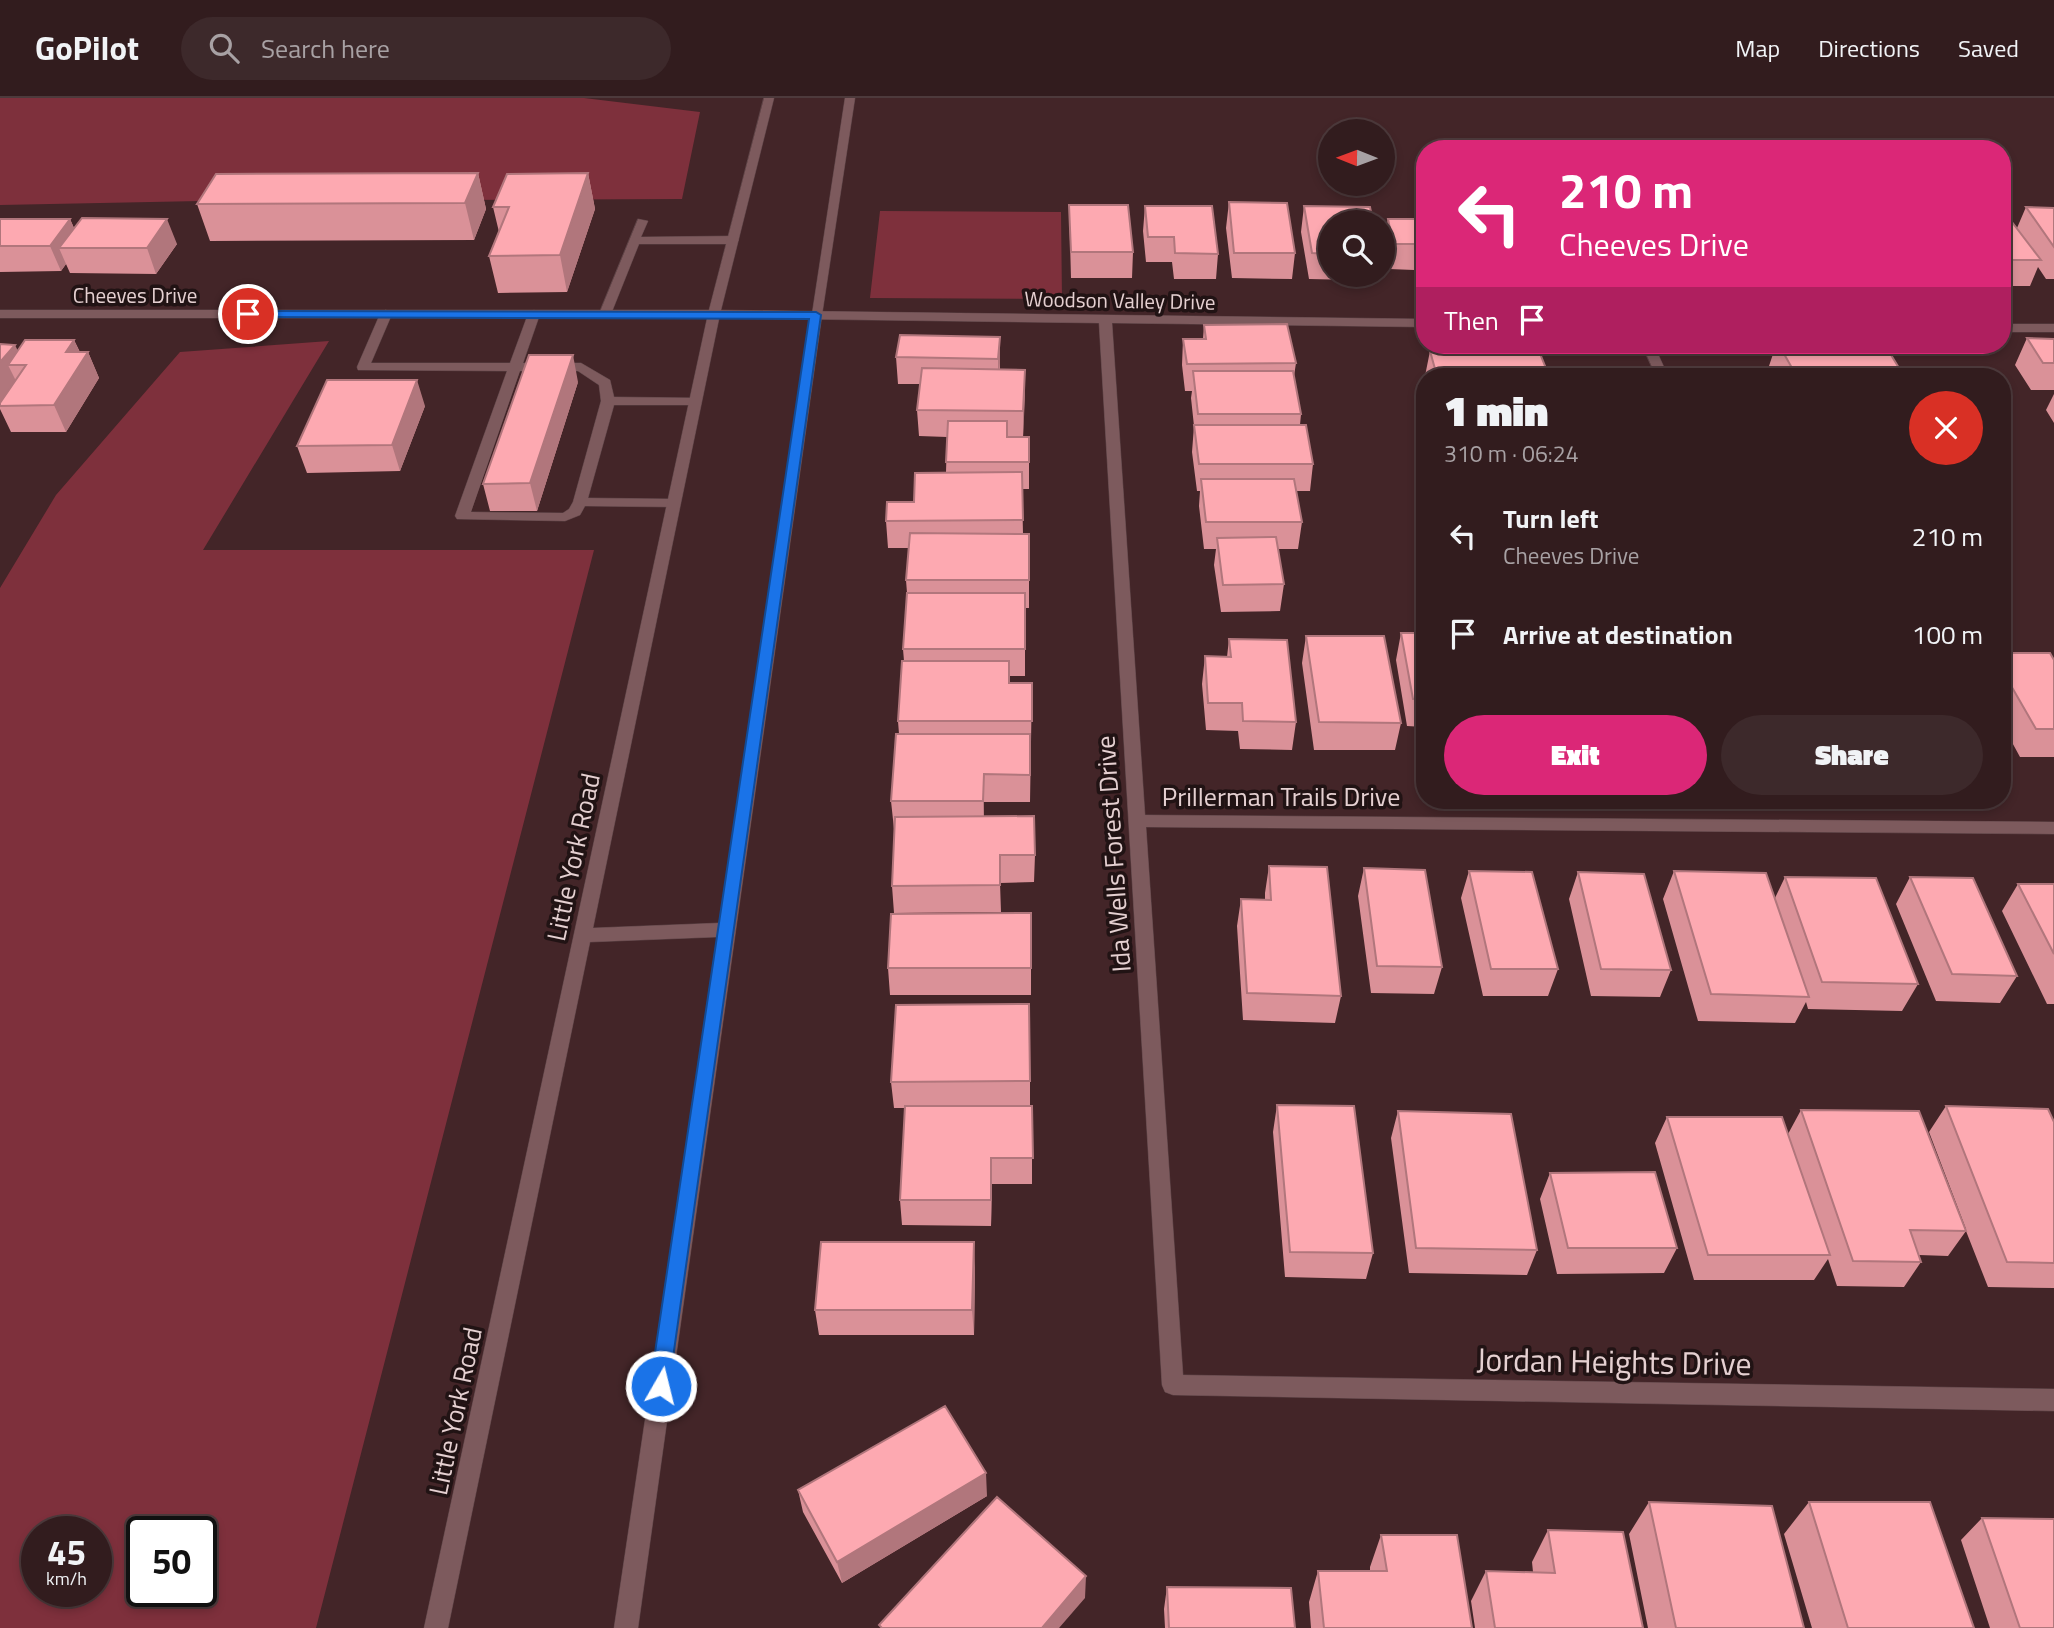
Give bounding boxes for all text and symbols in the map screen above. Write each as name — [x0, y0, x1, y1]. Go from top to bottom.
search box — [181, 17, 671, 80]
text: GoPilot — [35, 23, 139, 73]
icon: search — [205, 29, 243, 67]
text: Search here — [261, 29, 390, 68]
text: Map — [1735, 30, 1780, 66]
text: Directions — [1818, 30, 1920, 66]
text: Saved — [1958, 30, 2019, 66]
north arrow — [1318, 119, 1395, 196]
map controls — [1318, 119, 1395, 287]
text: 210 m — [1559, 152, 1693, 227]
icon: left — [1444, 168, 1535, 259]
button: search — [1318, 210, 1395, 287]
text: Cheeves Drive — [1559, 220, 1749, 268]
street label: Cheeves Drive — [73, 279, 197, 311]
street label: Woodson Valley Drive — [1024, 282, 1216, 318]
pin — [218, 284, 278, 344]
icon: arrive — [229, 295, 267, 333]
text: Then — [1444, 301, 1499, 340]
icon: arrive — [1513, 301, 1551, 339]
text: 1 min — [1444, 378, 1548, 442]
button: close — [1909, 391, 1983, 465]
text: 310 m · 06:24 — [1444, 436, 1579, 471]
text: Turn left — [1503, 499, 1598, 538]
icon: left — [1444, 517, 1482, 555]
text: 210 m — [1912, 517, 1983, 556]
text: Cheeves Drive — [1503, 538, 1639, 573]
icon: arrive — [1444, 615, 1482, 653]
text: Arrive at destination — [1503, 615, 1733, 654]
text: 100 m — [1912, 615, 1983, 654]
button: Exit — [1444, 715, 1707, 795]
button: Share — [1721, 715, 1983, 795]
street label: Ida Wells Forest Drive — [1085, 735, 1141, 973]
street label: Little York Road — [536, 769, 610, 945]
street label: Prillerman Trails Drive — [1162, 777, 1400, 816]
street label: Little York Road — [418, 1323, 492, 1499]
street label: Jordan Heights Drive — [1476, 1335, 1752, 1387]
position arrow — [624, 1349, 698, 1423]
speed limit sign: 50 — [126, 1516, 217, 1607]
text: 45 — [47, 1525, 86, 1579]
text: km/h — [46, 1565, 87, 1592]

